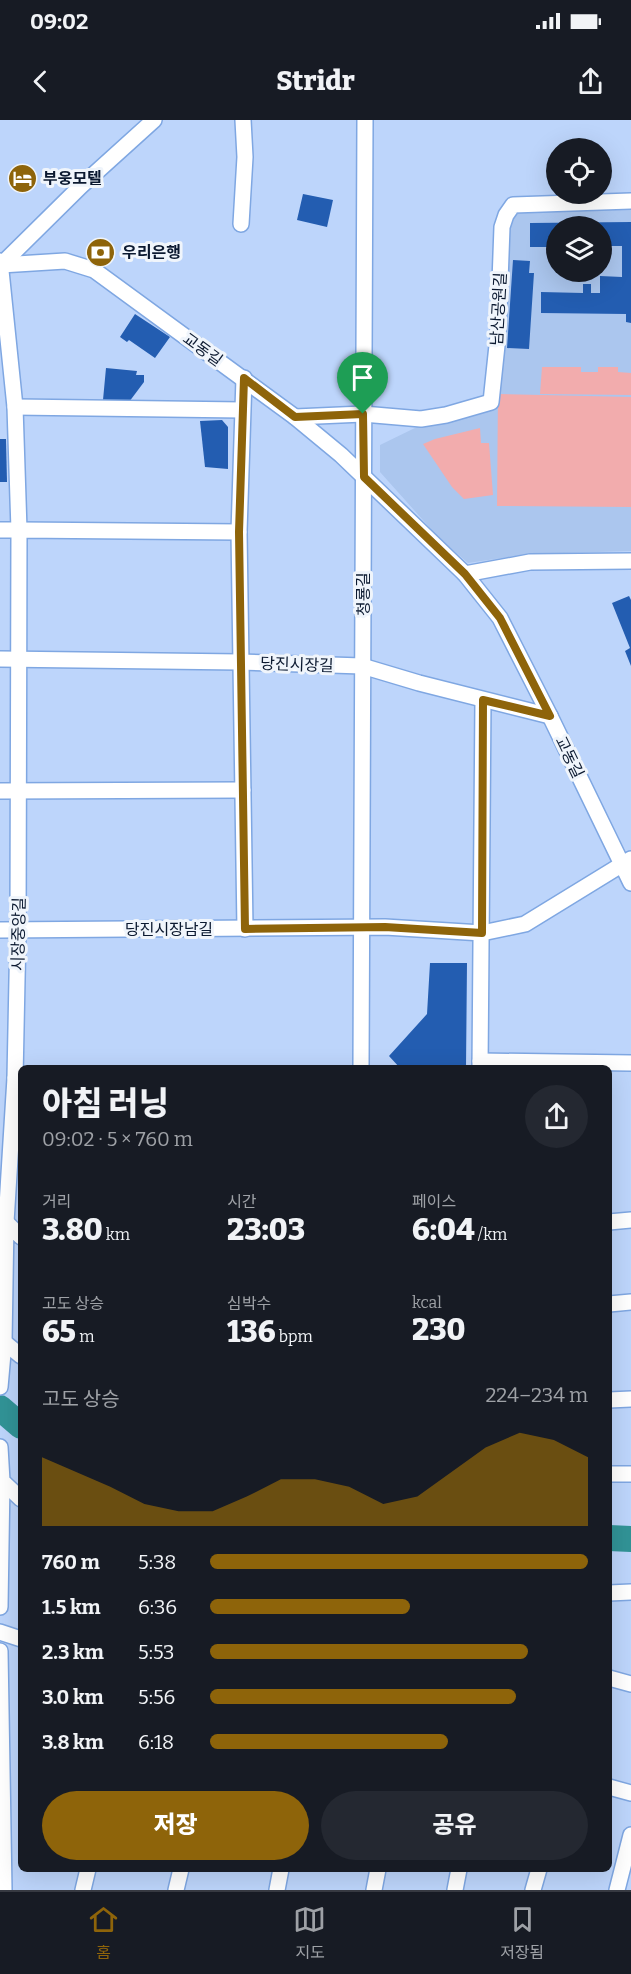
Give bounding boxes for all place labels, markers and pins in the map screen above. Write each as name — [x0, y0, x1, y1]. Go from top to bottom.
hotel icon: 부웅모텔 — [6, 162, 38, 194]
place label: 부웅모텔 — [43, 169, 102, 188]
bank icon: 우리은행 — [85, 236, 117, 268]
place label: 우리은행 — [122, 243, 181, 262]
pin — [337, 352, 388, 414]

